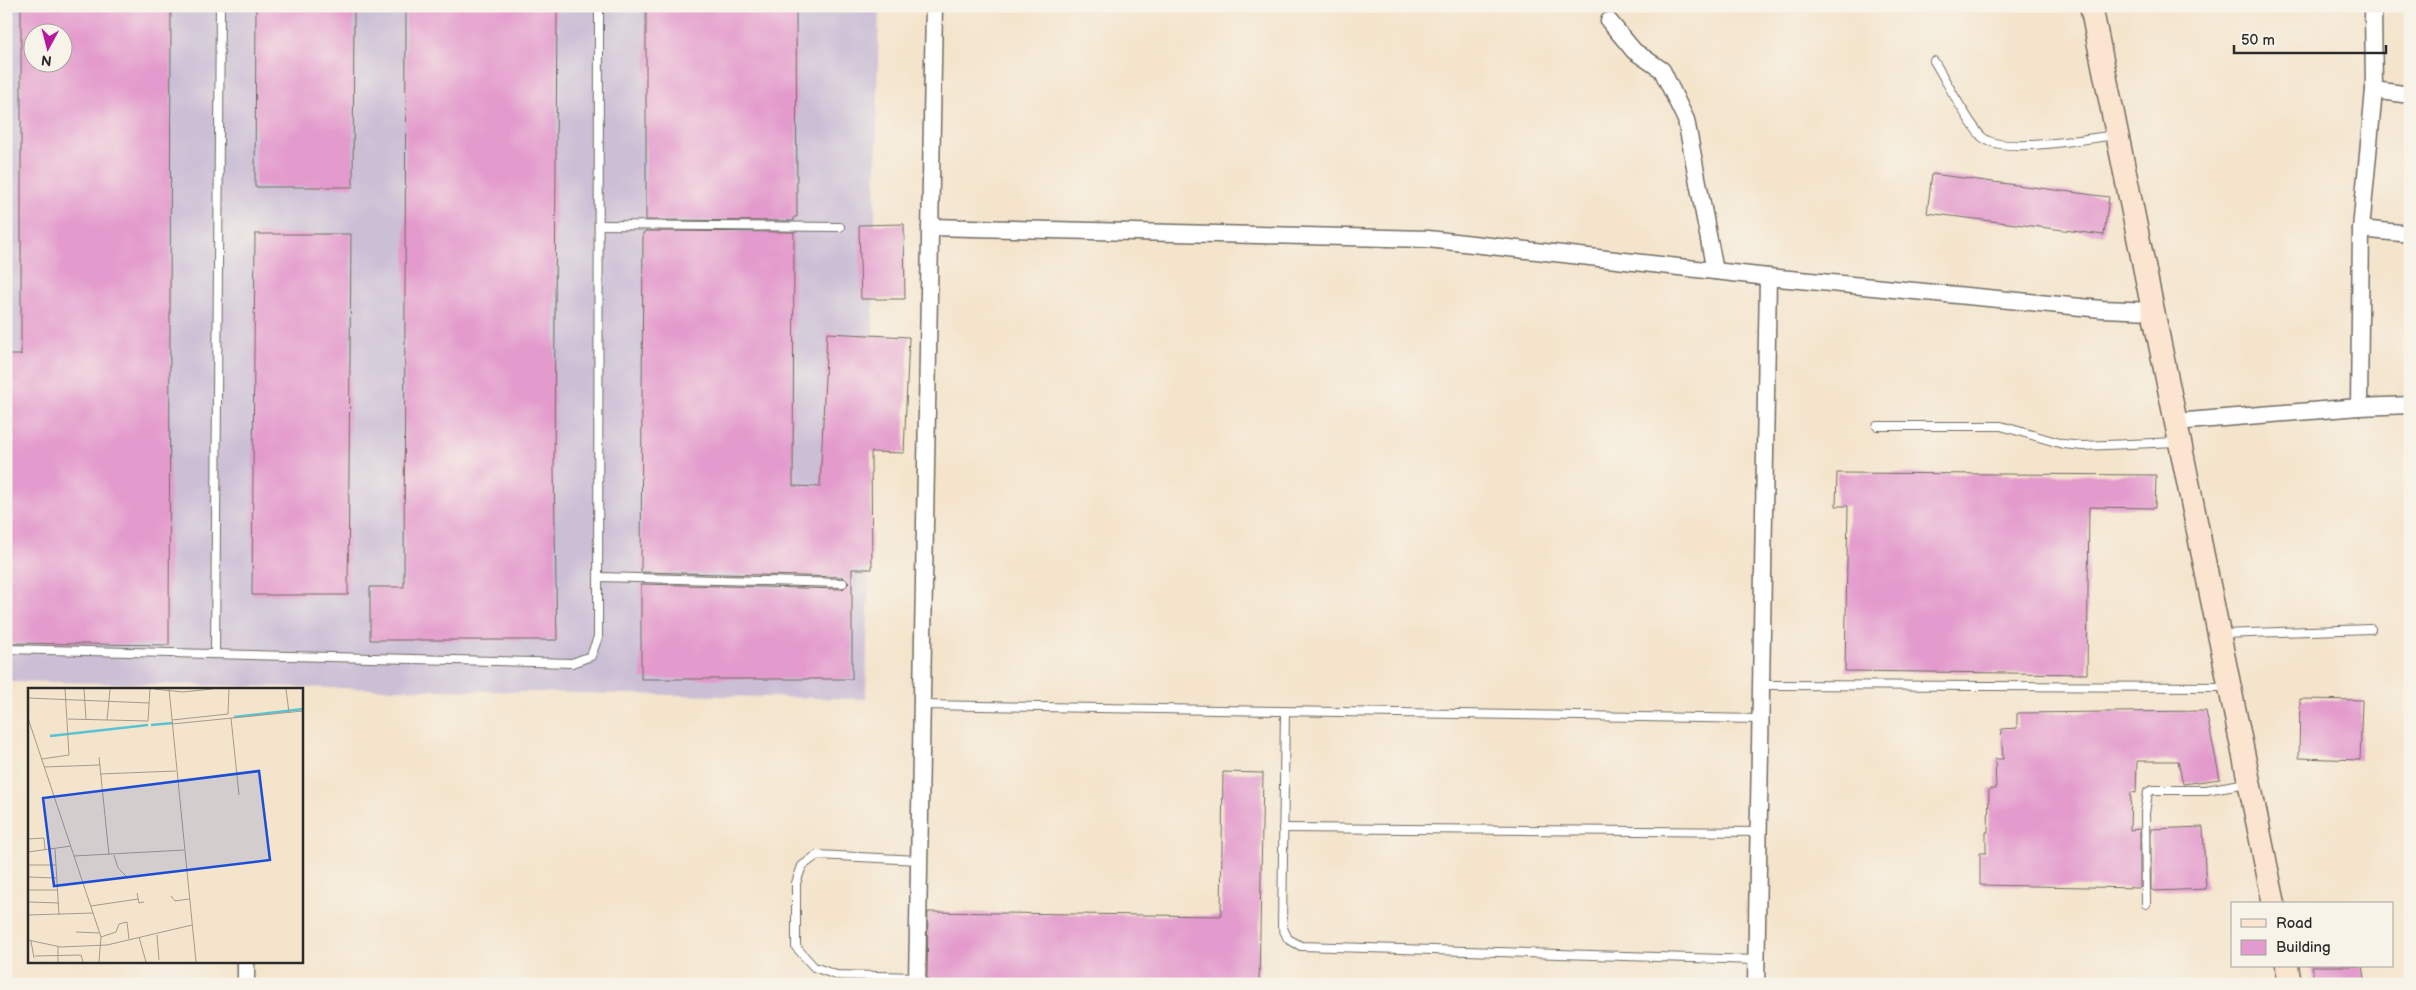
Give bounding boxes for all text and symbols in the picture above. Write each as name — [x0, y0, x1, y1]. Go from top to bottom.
north arrow — [22, 22, 72, 72]
scale bar — [2234, 22, 2386, 54]
text: 50 m — [2241, 31, 2275, 50]
text: N — [40, 51, 53, 69]
inset map — [28, 688, 302, 962]
legend — [2231, 902, 2394, 968]
text: Road — [2276, 914, 2312, 933]
text: Building — [2276, 938, 2331, 957]

